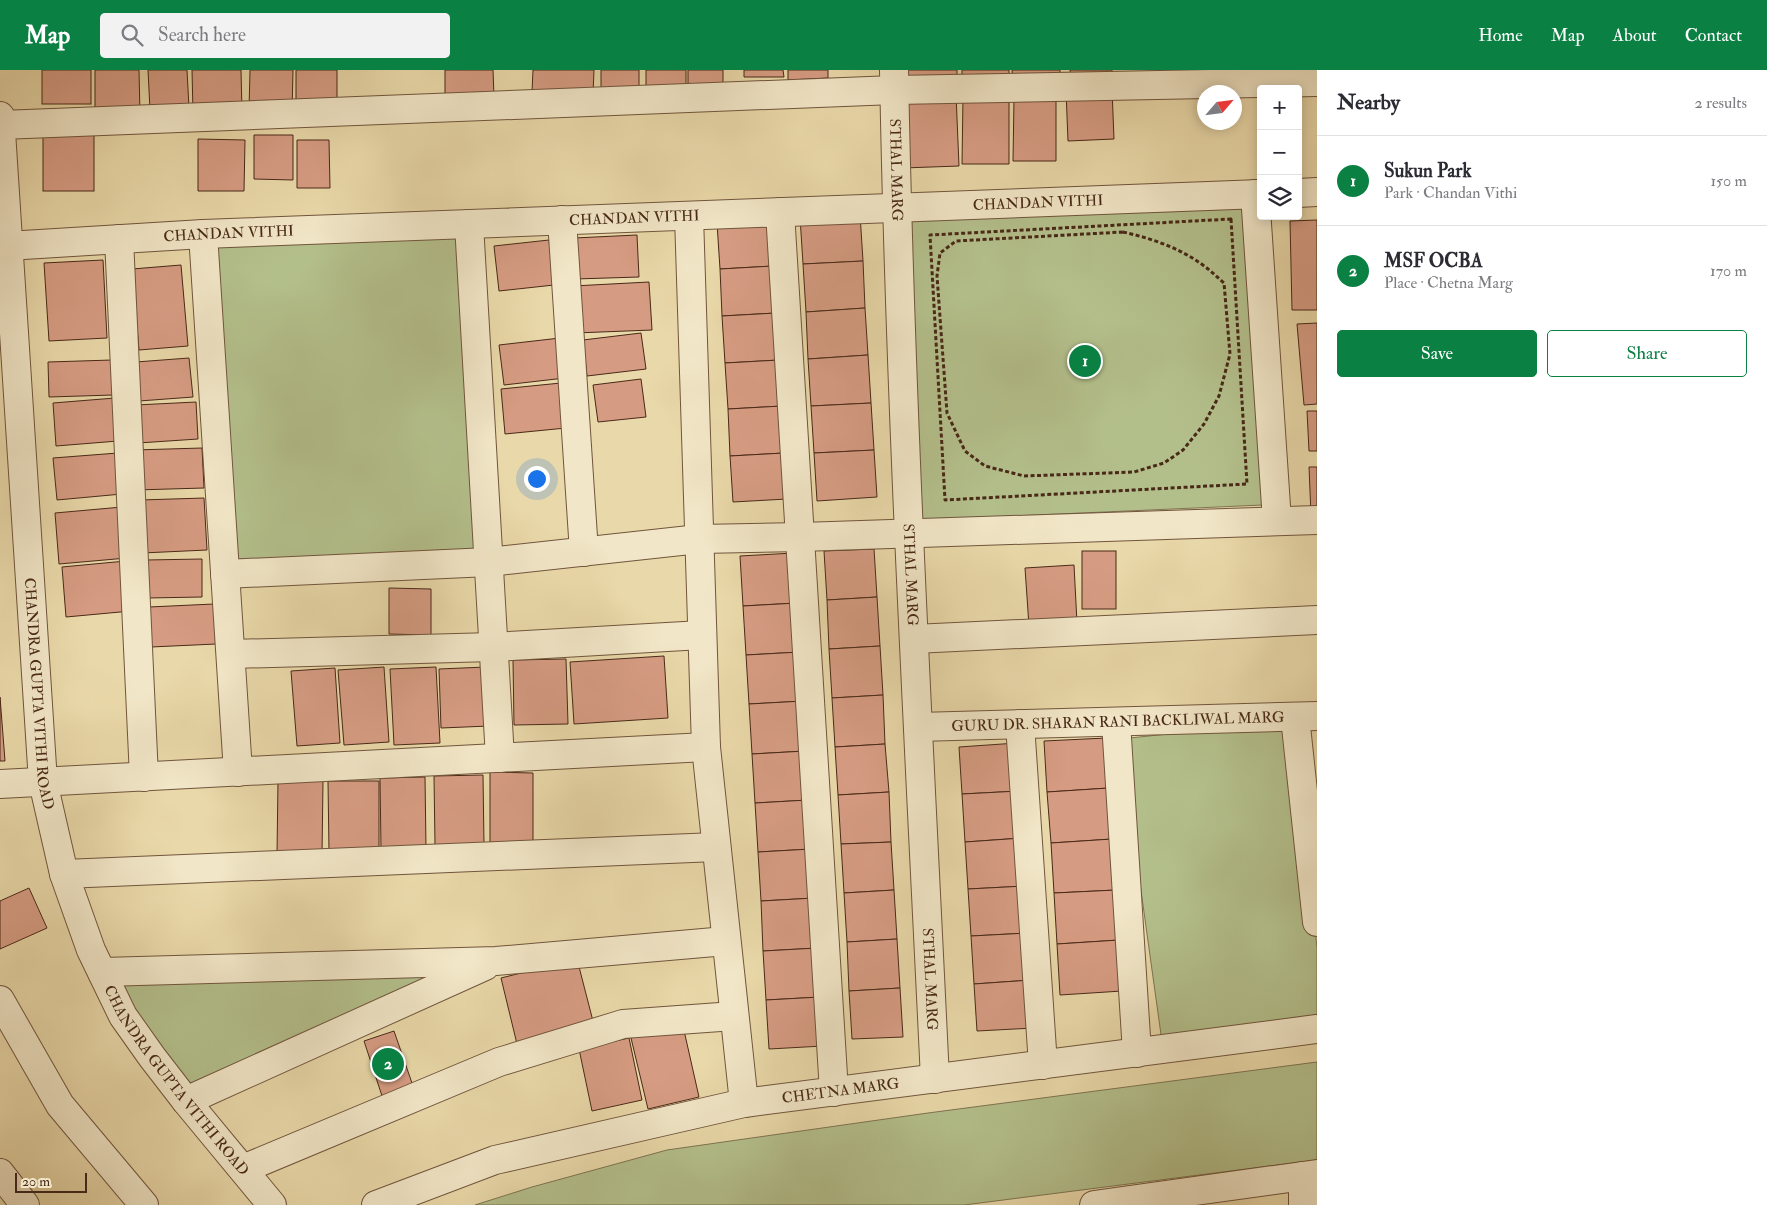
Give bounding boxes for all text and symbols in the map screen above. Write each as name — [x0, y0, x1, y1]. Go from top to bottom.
search box — [100, 13, 450, 58]
text: Map — [25, 20, 70, 51]
icon: search — [118, 21, 146, 49]
text: Search here — [158, 23, 246, 47]
text: Home — [1478, 24, 1523, 47]
text: Map — [1551, 24, 1585, 47]
text: About — [1613, 24, 1657, 47]
text: Contact — [1685, 24, 1742, 47]
north arrow — [1197, 85, 1242, 130]
map controls — [1257, 85, 1302, 220]
button: + — [1257, 85, 1302, 130]
text: Nearby — [1337, 89, 1400, 116]
text: 2 results — [1694, 93, 1747, 113]
street label: STHAL MARG — [885, 119, 907, 222]
button: − — [1257, 130, 1302, 175]
text: Sukun Park — [1384, 159, 1472, 183]
text: 1 — [1350, 171, 1356, 191]
text: 150 m — [1710, 171, 1747, 191]
button: layers — [1257, 175, 1302, 220]
text: Park · Chandan Vithi — [1384, 183, 1517, 203]
street label: CHANDAN VITHI — [972, 191, 1104, 215]
street label: CHANDAN VITHI — [569, 206, 700, 230]
street label: CHANDAN VITHI — [163, 222, 294, 246]
text: MSF OCBA — [1384, 249, 1483, 273]
text: 2 — [1349, 261, 1357, 281]
text: 170 m — [1710, 261, 1747, 281]
text: Place · Chetna Marg — [1384, 273, 1513, 293]
button: Save — [1337, 330, 1537, 377]
button: Share — [1547, 330, 1747, 377]
pin: 1 — [1069, 342, 1101, 380]
your location — [524, 466, 550, 492]
street label: STHAL MARG — [899, 523, 922, 627]
street label: CHANDRA GUPTA VITHI ROAD — [20, 577, 58, 812]
street label: GURU DR. SHARAN RANI BACKLIWAL MARG — [951, 708, 1285, 736]
street label: STHAL MARG — [918, 928, 942, 1031]
street label: CHANDRA GUPTA VITHI ROAD — [100, 982, 253, 1180]
pin: 2 — [372, 1045, 404, 1083]
street label: CHETNA MARG — [781, 1074, 901, 1108]
scale bar — [15, 1170, 88, 1193]
text: 20 m — [22, 1173, 50, 1190]

